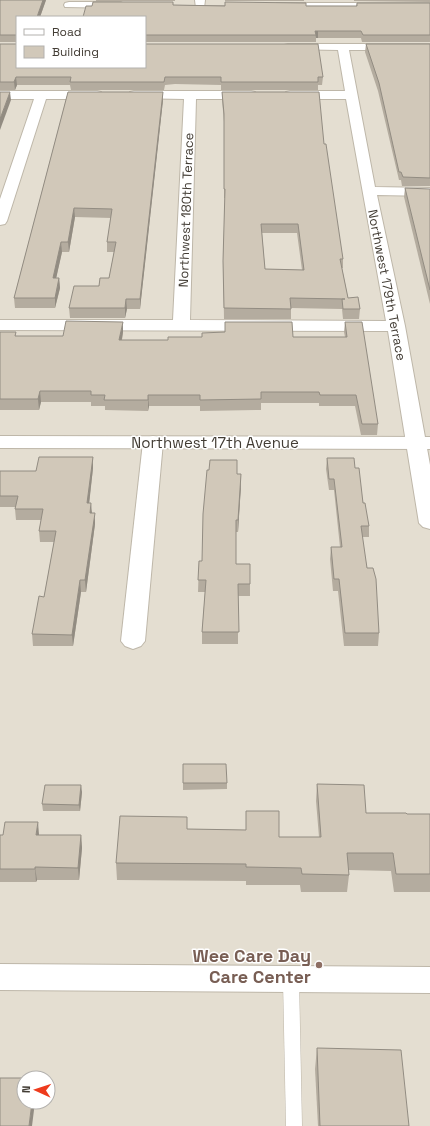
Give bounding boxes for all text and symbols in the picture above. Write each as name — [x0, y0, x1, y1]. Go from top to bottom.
legend — [16, 16, 146, 68]
text: Road — [52, 24, 81, 40]
text: Building — [52, 44, 99, 60]
street label: Northwest 180th Terrace — [175, 132, 197, 288]
street label: Northwest 179th Terrace — [364, 208, 410, 362]
street label: Northwest 17th Avenue — [131, 433, 299, 452]
place label: Wee Care Day Care Center — [193, 944, 311, 988]
marker: Wee Care Day Care Center — [314, 960, 324, 970]
north arrow — [16, 1070, 56, 1110]
text: N — [19, 1085, 33, 1094]

